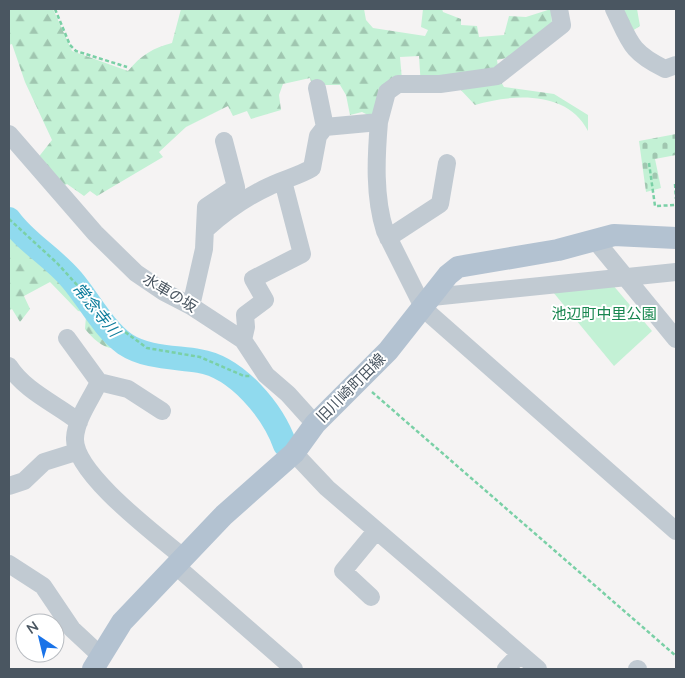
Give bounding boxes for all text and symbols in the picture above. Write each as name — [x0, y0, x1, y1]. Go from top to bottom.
street label: 水車の坂 — [139, 269, 201, 317]
water label: 常念寺川 — [67, 278, 126, 343]
park label: 池辺町中里公園 — [551, 304, 657, 324]
street label: 旧川崎町田線 — [312, 349, 390, 427]
north arrow — [15, 613, 65, 663]
text: N — [23, 617, 43, 639]

